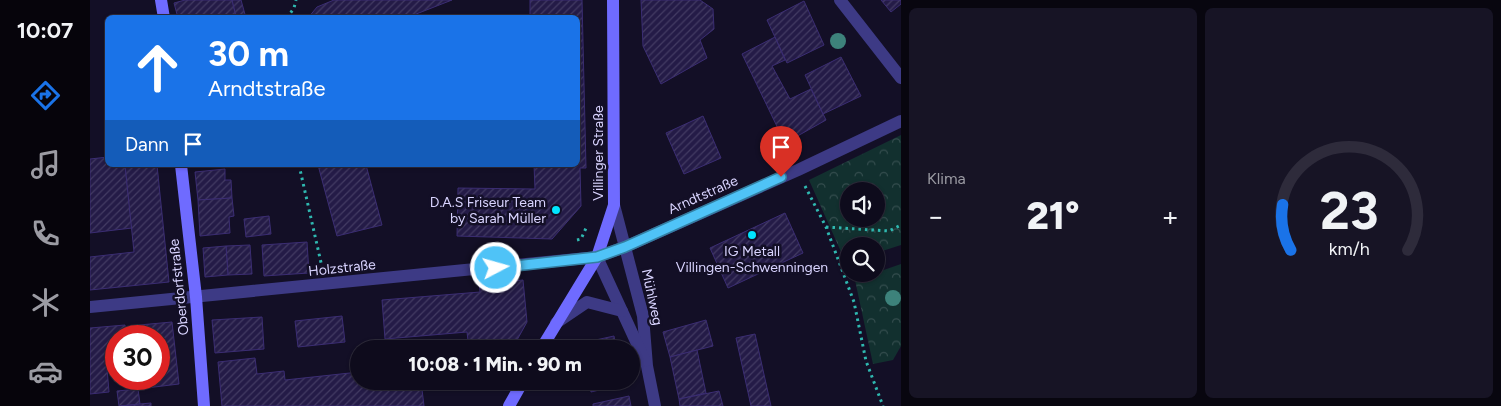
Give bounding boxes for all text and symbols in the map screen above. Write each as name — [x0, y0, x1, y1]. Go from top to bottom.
text: 10:07 — [17, 17, 73, 44]
text: 30 m — [208, 33, 289, 75]
icon: ahead — [125, 35, 190, 100]
text: Arndtstraße — [208, 75, 325, 102]
icon: directions — [28, 78, 63, 113]
street label: Villinger Straße — [590, 105, 607, 201]
pin — [760, 126, 802, 177]
icon: arrive — [179, 130, 207, 158]
text: Dann — [125, 133, 169, 156]
icon: arrive — [767, 133, 795, 161]
icon: music — [28, 147, 63, 182]
text: Klima — [927, 169, 966, 188]
street label: Arndtstraße — [665, 172, 741, 218]
text: 23 — [1319, 180, 1379, 242]
map controls — [840, 182, 885, 282]
button: sound — [840, 182, 885, 227]
text: 21° — [1026, 193, 1080, 239]
place label: D.A.S Friseur Team by Sarah Müller — [430, 194, 546, 227]
text: − — [927, 199, 944, 233]
text: + — [1162, 199, 1179, 233]
marker: D.A.S Friseur Team by Sarah Müller — [550, 204, 562, 216]
icon: phone — [28, 216, 63, 251]
marker: IG Metall Villingen-Schwenningen — [746, 229, 758, 241]
button: search — [840, 237, 885, 282]
street label: Oberdorfstraße — [165, 238, 193, 336]
text: km/h — [1329, 238, 1369, 259]
position arrow — [469, 241, 521, 293]
place label: IG Metall Villingen-Schwenningen — [676, 243, 828, 276]
street label: Holzstraße — [307, 256, 377, 280]
street label: Mühlweg — [638, 267, 666, 327]
icon: climate — [28, 285, 63, 320]
speed limit sign: 30 — [105, 325, 170, 390]
text: 10:08 · 1 Min. · 90 m — [408, 353, 582, 376]
icon: car — [28, 354, 63, 389]

